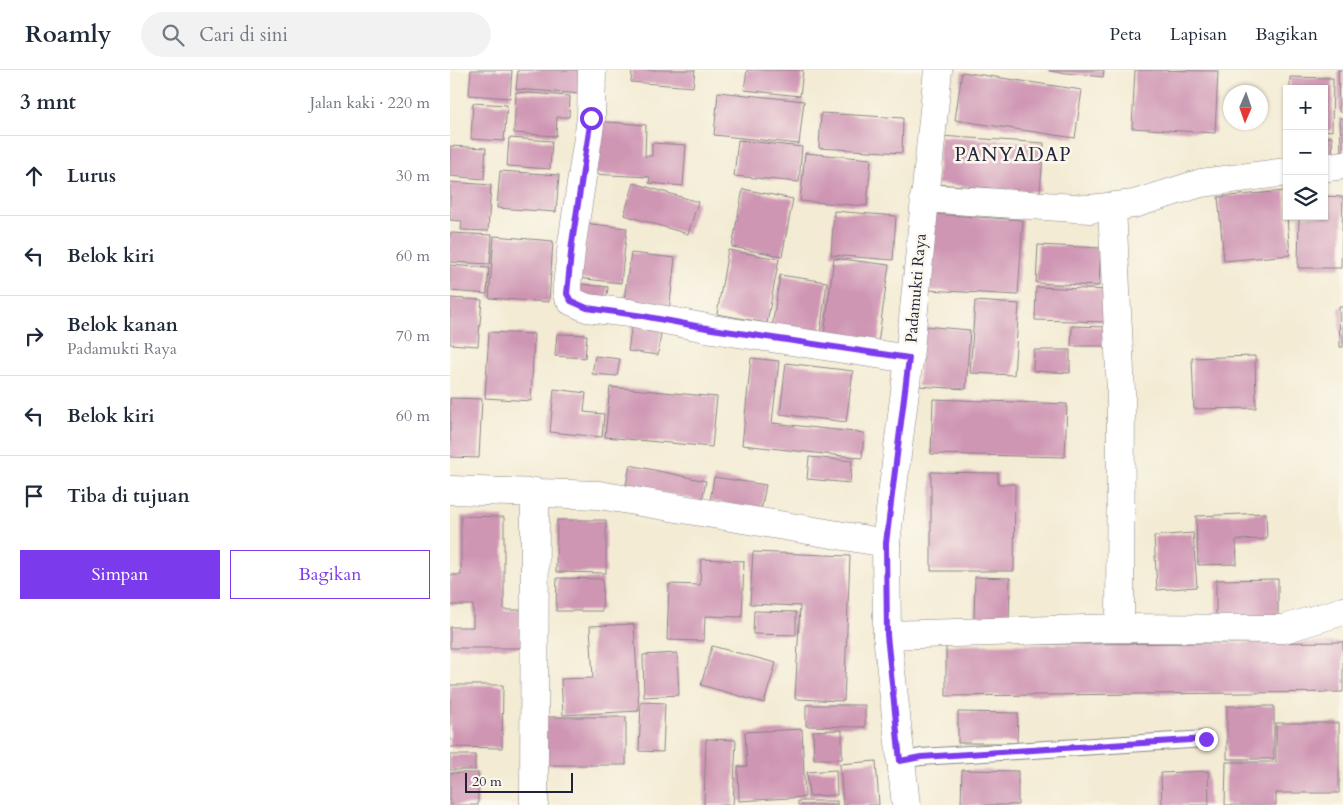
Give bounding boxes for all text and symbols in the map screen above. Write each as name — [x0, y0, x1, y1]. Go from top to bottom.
search box — [141, 12, 491, 57]
text: Roamly — [25, 18, 111, 51]
icon: search — [159, 21, 187, 49]
text: Cari di sini — [199, 22, 288, 48]
text: Peta — [1110, 22, 1142, 47]
text: Lapisan — [1170, 22, 1227, 47]
text: Bagikan — [1255, 22, 1318, 47]
north arrow — [1223, 85, 1268, 130]
map controls — [1283, 85, 1328, 220]
button: + — [1283, 85, 1328, 130]
text: 3 mnt — [20, 88, 76, 117]
text: Jalan kaki · 220 m — [310, 92, 430, 114]
route start — [580, 107, 603, 130]
button: − — [1283, 130, 1328, 175]
district label: PANYADAP — [955, 142, 1071, 168]
icon: ahead — [20, 162, 48, 190]
text: Lurus — [67, 163, 116, 189]
text: 30 m — [396, 165, 430, 187]
button: layers — [1283, 175, 1328, 220]
street label: Padamukti Raya — [900, 232, 932, 344]
icon: left — [20, 242, 48, 270]
text: Belok kiri — [67, 243, 154, 269]
text: 60 m — [396, 245, 430, 267]
text: Belok kanan — [67, 312, 178, 338]
icon: right — [20, 322, 48, 350]
text: 70 m — [396, 325, 430, 347]
text: Padamukti Raya — [67, 338, 177, 360]
icon: left — [20, 402, 48, 430]
text: Belok kiri — [67, 403, 154, 429]
text: 60 m — [396, 405, 430, 427]
icon: arrive — [20, 482, 48, 510]
text: Tiba di tujuan — [67, 483, 190, 509]
button: Simpan — [20, 550, 220, 599]
button: Bagikan — [230, 550, 430, 599]
route end — [1195, 728, 1218, 751]
scale bar — [465, 770, 572, 793]
text: 20 m — [472, 772, 502, 791]

